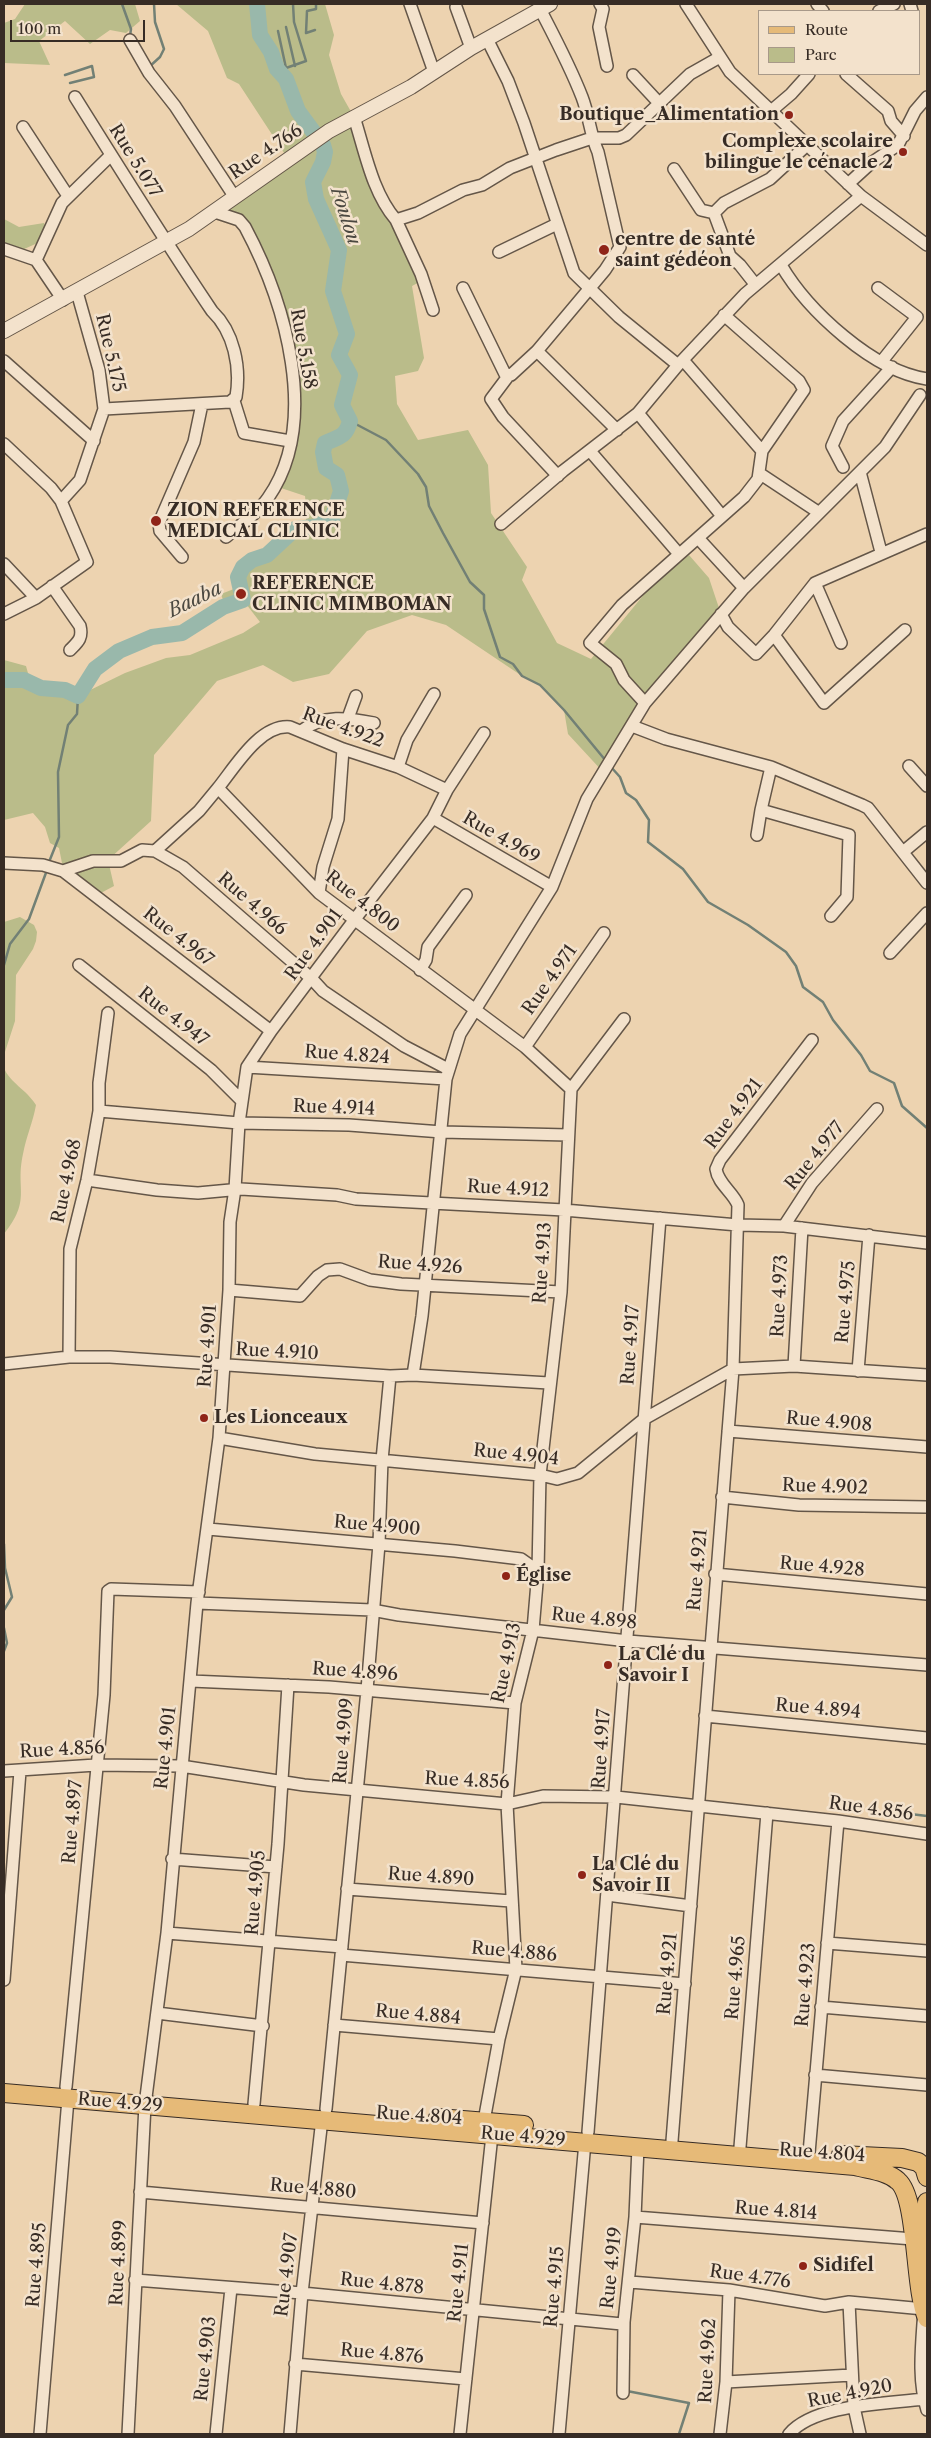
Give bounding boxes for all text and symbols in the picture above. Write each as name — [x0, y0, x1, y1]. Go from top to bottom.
scale bar — [12, 10, 148, 42]
legend — [758, 10, 921, 75]
text: 100 m — [18, 19, 61, 38]
text: Route — [805, 20, 848, 39]
text: Parc — [805, 45, 837, 64]
place label: Boutique_Alimentation — [559, 104, 779, 126]
marker: Boutique_Alimentation — [783, 109, 795, 121]
street label: Rue 5.077 — [104, 120, 166, 202]
street label: Rue 4.766 — [225, 120, 307, 184]
place label: Complexe scolaire bilingue le cénacle 2 — [705, 131, 893, 173]
marker: Complexe scolaire bilingue le cénacle 2 — [897, 146, 909, 158]
water label: Foulou — [325, 184, 365, 248]
place label: centre de santé saint gédéon — [615, 229, 755, 272]
marker: centre de santé saint gédéon — [597, 243, 611, 257]
street label: Rue 5.158 — [285, 307, 321, 391]
street label: Rue 5.175 — [91, 312, 129, 394]
place label: ZION REFERENCE MEDICAL CLINIC — [167, 500, 345, 542]
marker: ZION REFERENCE MEDICAL CLINIC — [149, 514, 163, 528]
place label: REFERENCE CLINIC MIMBOMAN — [252, 573, 452, 616]
water label: Baaba — [164, 577, 226, 623]
marker: REFERENCE CLINIC MIMBOMAN — [234, 587, 248, 601]
street label: Rue 4.922 — [299, 703, 387, 753]
street label: Rue 4.969 — [459, 807, 543, 869]
street label: Rue 4.800 — [321, 866, 403, 938]
street label: Rue 4.966 — [213, 868, 291, 940]
street label: Rue 4.967 — [138, 903, 218, 971]
street label: Rue 4.901 — [281, 905, 347, 985]
street label: Rue 4.971 — [518, 941, 582, 1019]
street label: Rue 4.947 — [133, 983, 213, 1051]
street label: Rue 4.824 — [304, 1041, 390, 1069]
street label: Rue 4.921 — [701, 1075, 767, 1153]
street label: Rue 4.914 — [293, 1096, 375, 1120]
street label: Rue 4.977 — [781, 1117, 849, 1195]
street label: Rue 4.968 — [48, 1137, 86, 1225]
street label: Rue 4.912 — [466, 1176, 550, 1202]
street label: Rue 4.913 — [529, 1221, 557, 1305]
street label: Rue 4.926 — [377, 1251, 463, 1279]
street label: Rue 4.973 — [767, 1254, 793, 1338]
street label: Rue 4.975 — [832, 1260, 860, 1344]
street label: Rue 4.901 — [194, 1304, 222, 1388]
street label: Rue 4.917 — [617, 1304, 645, 1386]
street label: Rue 4.910 — [235, 1339, 319, 1365]
place label: Les Lionceaux — [214, 1407, 347, 1429]
street label: Rue 4.908 — [785, 1407, 873, 1437]
marker: Les Lionceaux — [198, 1412, 210, 1424]
street label: Rue 4.904 — [472, 1440, 560, 1470]
street label: Rue 4.902 — [782, 1475, 868, 1499]
street label: Rue 4.900 — [333, 1511, 421, 1541]
street label: Rue 4.921 — [684, 1528, 712, 1612]
street label: Rue 4.928 — [779, 1553, 865, 1581]
place label: Église — [516, 1565, 571, 1587]
marker: Église — [500, 1570, 512, 1582]
street label: Rue 4.898 — [550, 1604, 638, 1634]
street label: Rue 4.913 — [488, 1621, 526, 1705]
place label: La Clé du Savoir I — [618, 1644, 705, 1686]
street label: Rue 4.896 — [311, 1658, 399, 1686]
marker: La Clé du Savoir I — [602, 1659, 614, 1671]
street label: Rue 4.894 — [774, 1694, 862, 1724]
street label: Rue 4.909 — [329, 1697, 359, 1785]
street label: Rue 4.901 — [151, 1705, 181, 1791]
street label: Rue 4.917 — [588, 1708, 616, 1790]
street label: Rue 4.856 — [19, 1737, 105, 1763]
street label: Rue 4.856 — [424, 1768, 510, 1794]
street label: Rue 4.897 — [59, 1779, 87, 1865]
street label: Rue 4.856 — [827, 1792, 915, 1826]
street label: Rue 4.905 — [242, 1849, 270, 1937]
place label: La Clé du Savoir II — [592, 1854, 679, 1896]
street label: Rue 4.890 — [387, 1863, 475, 1891]
marker: La Clé du Savoir II — [576, 1869, 588, 1881]
street label: Rue 4.921 — [654, 1932, 682, 2016]
street label: Rue 4.965 — [722, 1935, 750, 2021]
street label: Rue 4.886 — [470, 1937, 558, 1967]
street label: Rue 4.923 — [792, 1942, 820, 2028]
street label: Rue 4.884 — [374, 2000, 462, 2030]
street label: Rue 4.929 — [77, 2089, 163, 2117]
street label: Rue 4.804 — [375, 2102, 463, 2130]
street label: Rue 4.929 — [480, 2123, 566, 2151]
street label: Rue 4.804 — [778, 2139, 866, 2167]
street label: Rue 4.880 — [269, 2174, 357, 2204]
street label: Rue 4.814 — [734, 2197, 818, 2225]
street label: Rue 4.899 — [106, 2219, 132, 2307]
street label: Rue 4.895 — [23, 2222, 51, 2308]
street label: Rue 4.919 — [597, 2226, 627, 2310]
street label: Rue 4.907 — [271, 2232, 303, 2318]
street label: Rue 4.911 — [444, 2242, 474, 2324]
street label: Rue 4.915 — [541, 2245, 569, 2329]
place label: Sidifel — [813, 2255, 874, 2277]
marker: Sidifel — [797, 2260, 809, 2272]
street label: Rue 4.776 — [708, 2261, 792, 2293]
street label: Rue 4.878 — [339, 2269, 425, 2299]
street label: Rue 4.903 — [191, 2315, 221, 2403]
street label: Rue 4.962 — [695, 2318, 721, 2404]
street label: Rue 4.876 — [339, 2340, 425, 2368]
street label: Rue 4.920 — [806, 2375, 894, 2413]

